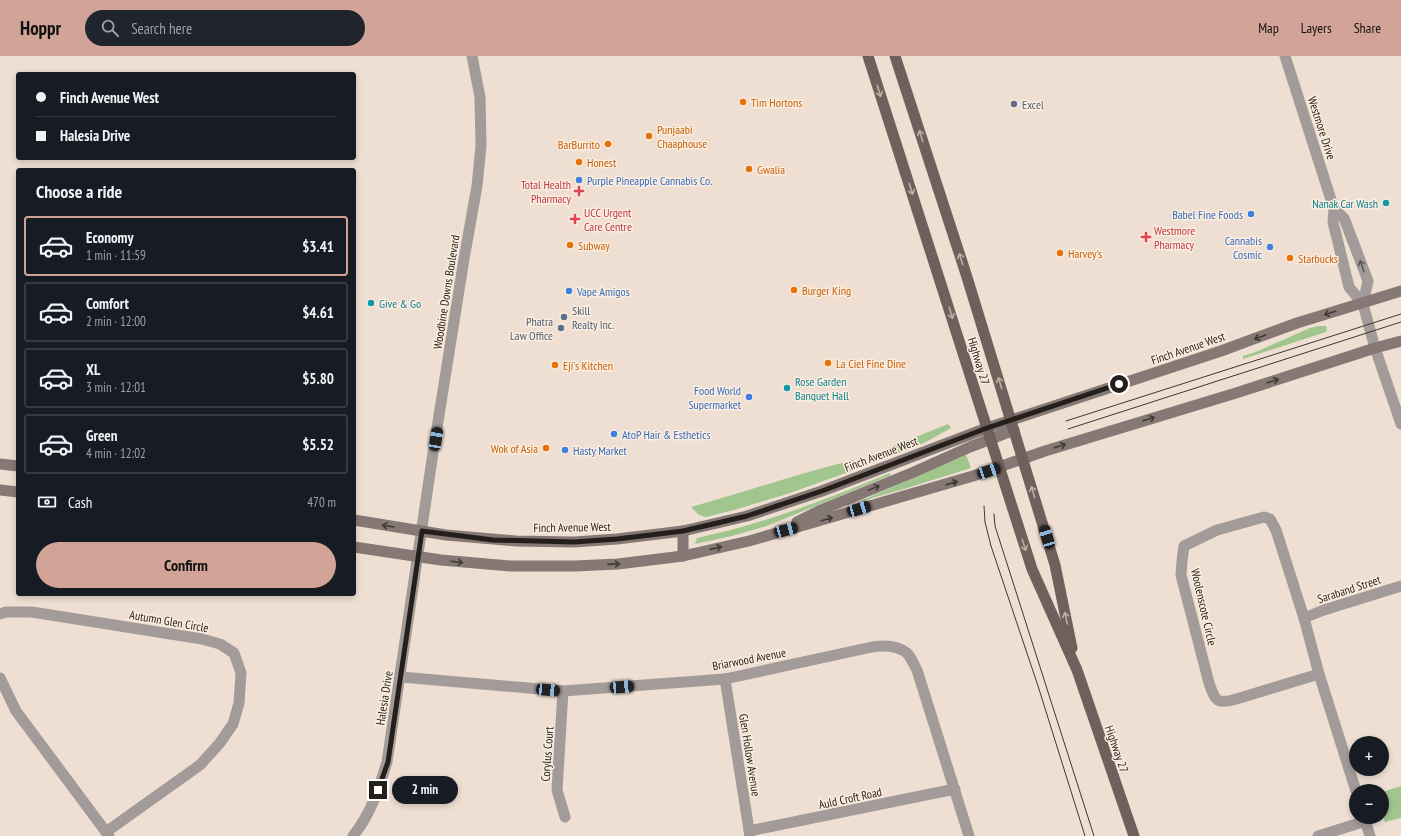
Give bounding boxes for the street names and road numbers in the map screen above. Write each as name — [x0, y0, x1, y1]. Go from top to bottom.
street label: Westmore Drive — [1305, 95, 1339, 162]
street label: Woodbine Downs Boulevard — [430, 234, 462, 350]
street label: Finch Avenue West — [1149, 328, 1228, 368]
street label: Highway 27 — [965, 335, 993, 387]
street label: Finch Avenue West — [842, 433, 920, 475]
street label: Finch Avenue West — [533, 519, 611, 535]
street label: Woolenscote Circle — [1188, 567, 1220, 647]
street label: Saraband Street — [1315, 571, 1383, 606]
street label: Autumn Glen Circle — [128, 607, 210, 635]
street label: Briarwood Avenue — [711, 645, 787, 673]
street label: Halesia Drive — [372, 670, 396, 726]
street label: Glen Hollow Avenue — [736, 713, 764, 797]
street label: Highway 27 — [1102, 723, 1132, 775]
street label: Corylus Court — [538, 725, 556, 782]
street label: Auld Croft Road — [817, 784, 883, 812]

